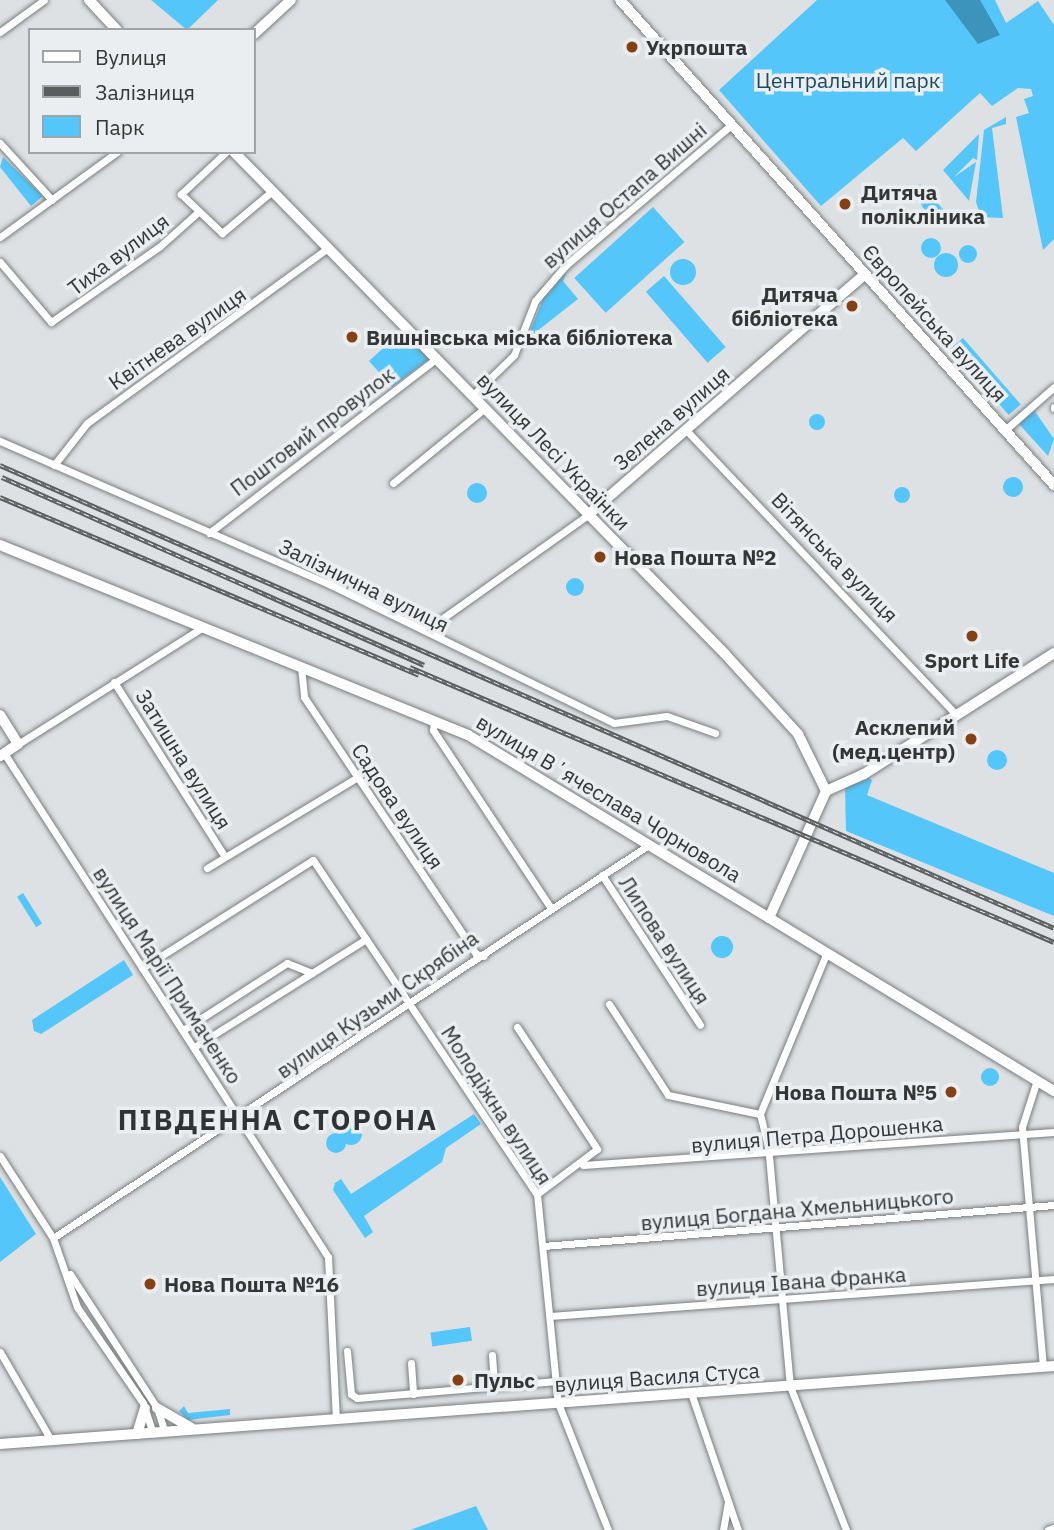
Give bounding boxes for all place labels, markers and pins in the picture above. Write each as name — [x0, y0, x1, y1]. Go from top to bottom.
place label: Укрпошта — [646, 34, 748, 60]
marker: Укрпошта — [624, 39, 640, 55]
place label: Дитяча полікліника — [861, 179, 985, 229]
marker: Дитяча полікліника — [835, 194, 855, 214]
place label: Дитяча бібліотека — [732, 281, 838, 331]
marker: Дитяча бібліотека — [844, 298, 860, 314]
place label: Вишнівська міська бібліотека — [366, 324, 673, 350]
marker: Вишнівська міська бібліотека — [344, 329, 360, 345]
place label: Нова Пошта №2 — [614, 544, 776, 570]
marker: Нова Пошта №2 — [592, 549, 608, 565]
marker: Sport Life — [964, 628, 980, 644]
place label: Sport Life — [924, 647, 1020, 673]
place label: Асклепий (мед.центр) — [832, 714, 955, 764]
marker: Асклепий (мед.центр) — [961, 729, 981, 749]
place label: Нова Пошта №5 — [775, 1079, 937, 1105]
marker: Нова Пошта №5 — [943, 1084, 959, 1100]
place label: Нова Пошта №16 — [164, 1271, 339, 1297]
marker: Нова Пошта №16 — [142, 1276, 158, 1292]
place label: Пульс — [474, 1367, 535, 1393]
marker: Пульс — [448, 1370, 468, 1390]

